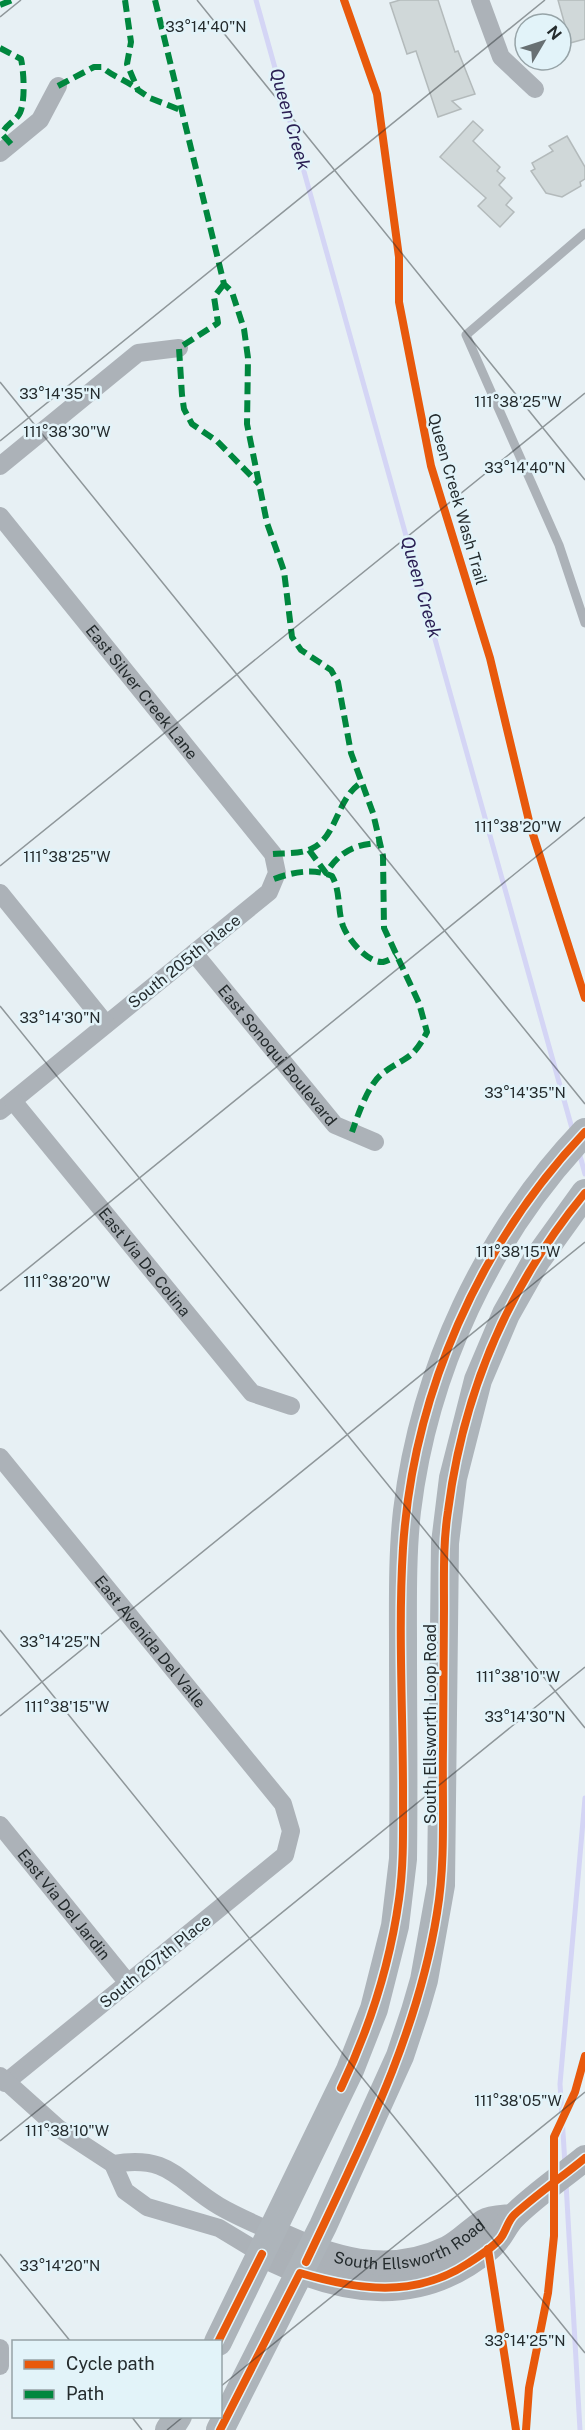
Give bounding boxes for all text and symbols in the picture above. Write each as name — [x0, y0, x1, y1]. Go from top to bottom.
north arrow — [513, 12, 573, 72]
text: 33°14'40"N — [165, 18, 247, 35]
text: N — [543, 22, 566, 44]
water label: Queen Creek — [266, 65, 315, 172]
text: 33°14'35"N — [19, 385, 101, 402]
text: 111°38'25"W — [474, 393, 562, 410]
street label: Queen Creek Wash Trail — [424, 411, 491, 587]
text: 111°38'30"W — [23, 423, 111, 440]
text: 33°14'40"N — [484, 459, 566, 476]
water label: Queen Creek — [397, 533, 446, 640]
street label: East Silver Creek Lane — [82, 621, 202, 763]
text: 111°38'20"W — [475, 818, 561, 835]
text: 111°38'25"W — [23, 848, 111, 865]
street label: South 205th Place — [124, 910, 244, 1012]
street label: East Sonoqui Boulevard — [214, 981, 341, 1130]
text: 33°14'30"N — [19, 1009, 101, 1026]
text: 33°14'35"N — [484, 1084, 566, 1101]
street label: East Via De Colina — [94, 1204, 194, 1320]
text: 111°38'15"W — [476, 1243, 560, 1260]
text: 111°38'20"W — [24, 1273, 110, 1290]
street label: East Avenida Del Valle — [90, 1572, 210, 1712]
street label: South Ellsworth Loop Road — [421, 1624, 440, 1824]
text: 33°14'25"N — [19, 1633, 101, 1650]
text: 111°38'10"W — [476, 1668, 560, 1685]
text: 111°38'15"W — [25, 1698, 109, 1715]
text: 33°14'30"N — [484, 1708, 566, 1725]
street label: East Via Del Jardin — [13, 1845, 114, 1964]
street label: South 207th Place — [96, 1911, 215, 2012]
text: 111°38'05"W — [474, 2092, 562, 2109]
text: 111°38'10"W — [25, 2122, 109, 2139]
street label: South Ellsworth Road — [332, 2215, 489, 2274]
text: 33°14'20"N — [20, 2257, 100, 2274]
text: 33°14'25"N — [484, 2332, 566, 2349]
legend — [12, 2340, 222, 2418]
text: Cycle path — [66, 2353, 155, 2374]
text: Path — [66, 2383, 104, 2404]

